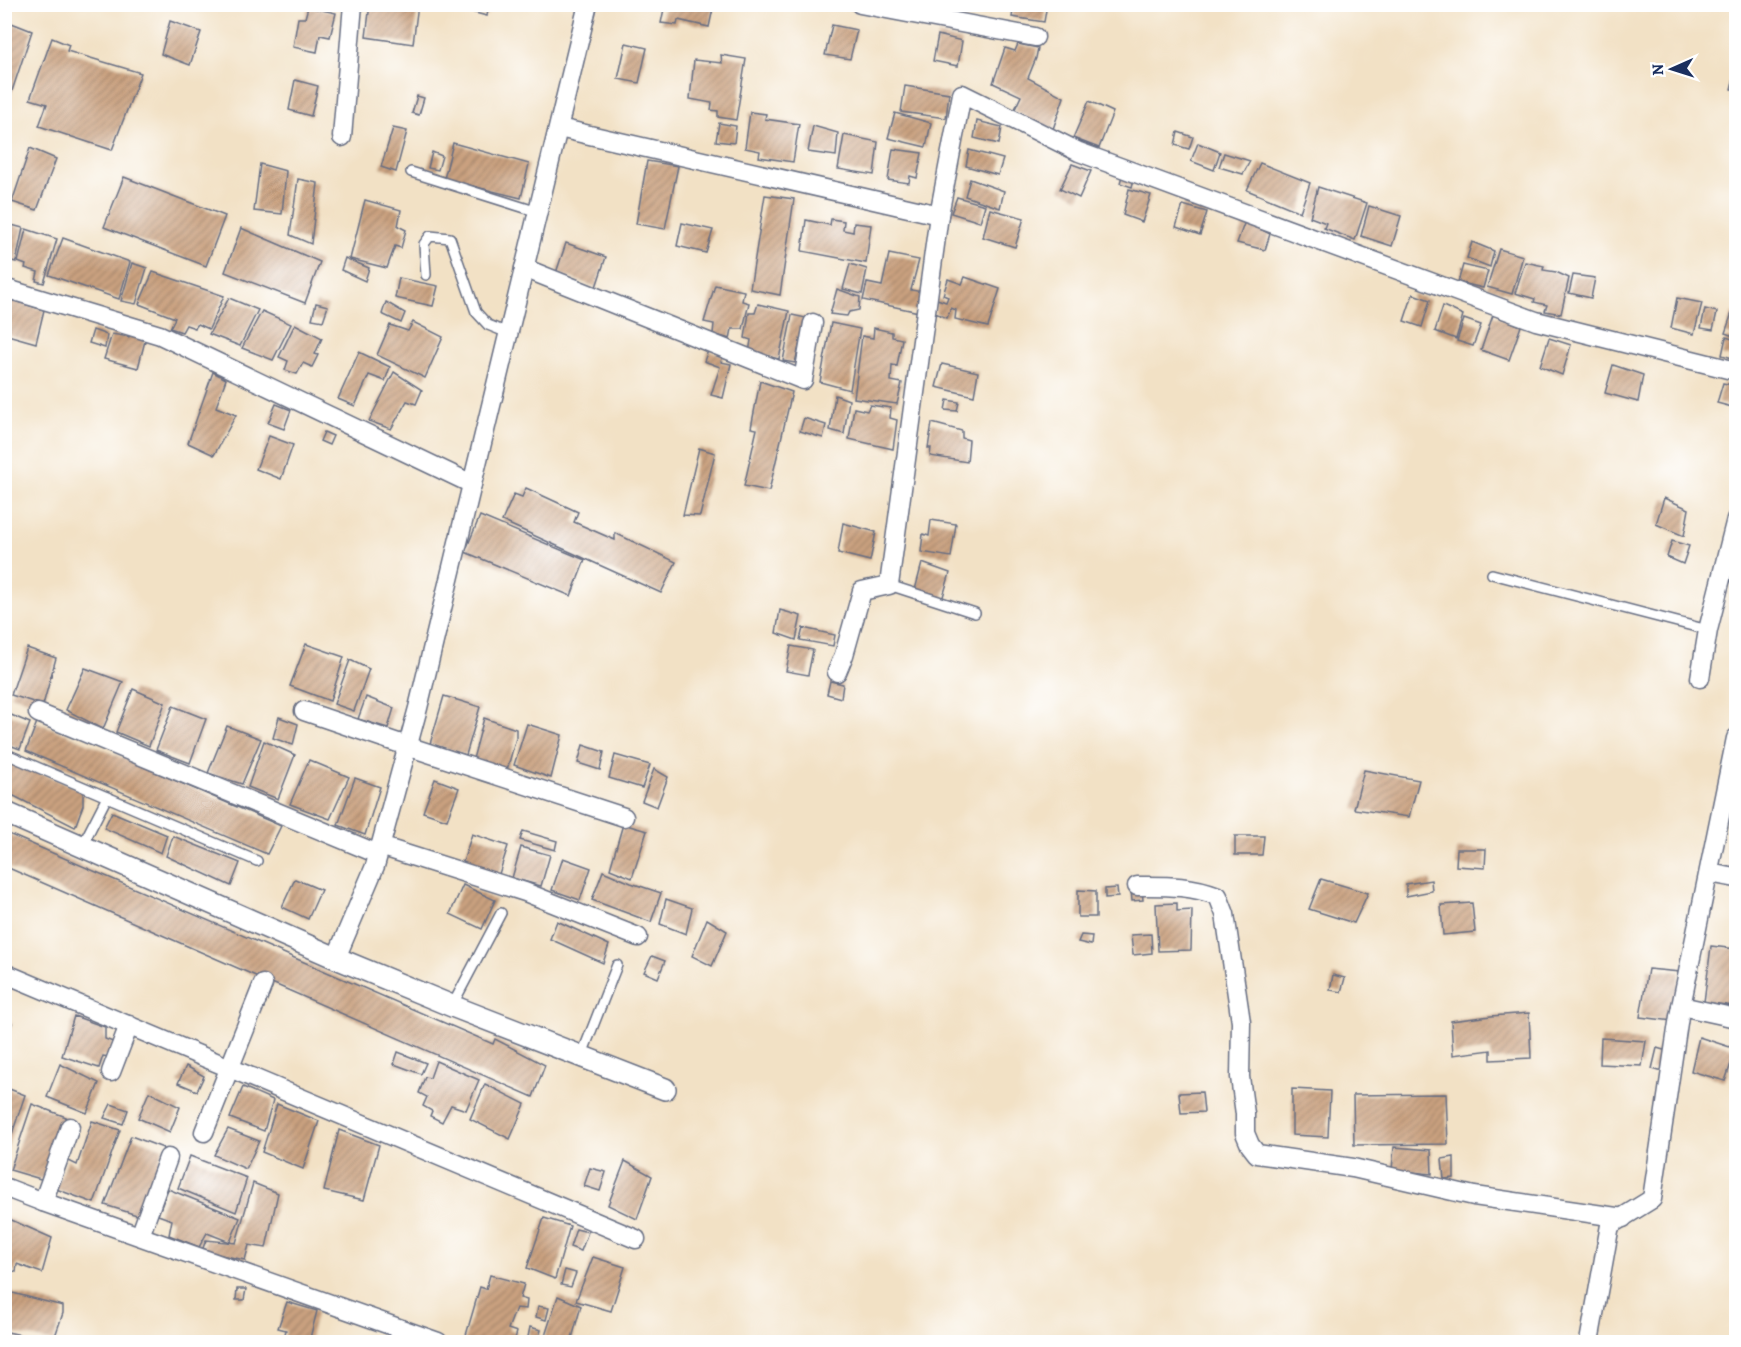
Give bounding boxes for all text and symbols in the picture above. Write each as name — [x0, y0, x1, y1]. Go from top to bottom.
north arrow — [1642, 39, 1702, 99]
text: N — [1647, 63, 1669, 76]

